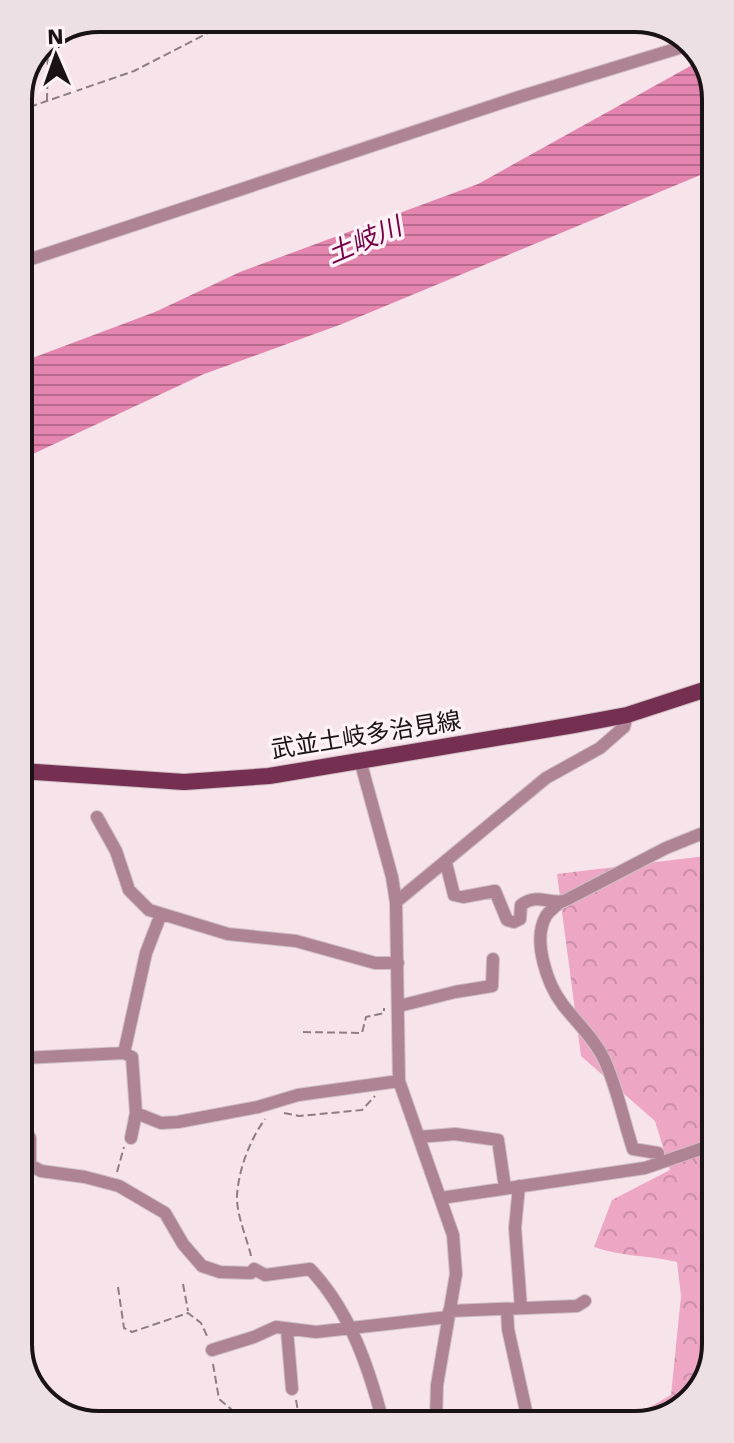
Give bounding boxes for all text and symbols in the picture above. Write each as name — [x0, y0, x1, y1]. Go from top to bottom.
north arrow — [16, 16, 96, 96]
text: N — [47, 24, 64, 49]
water label: 土岐川 — [322, 210, 409, 269]
street label: 武並土岐多治見線 — [269, 706, 463, 764]

